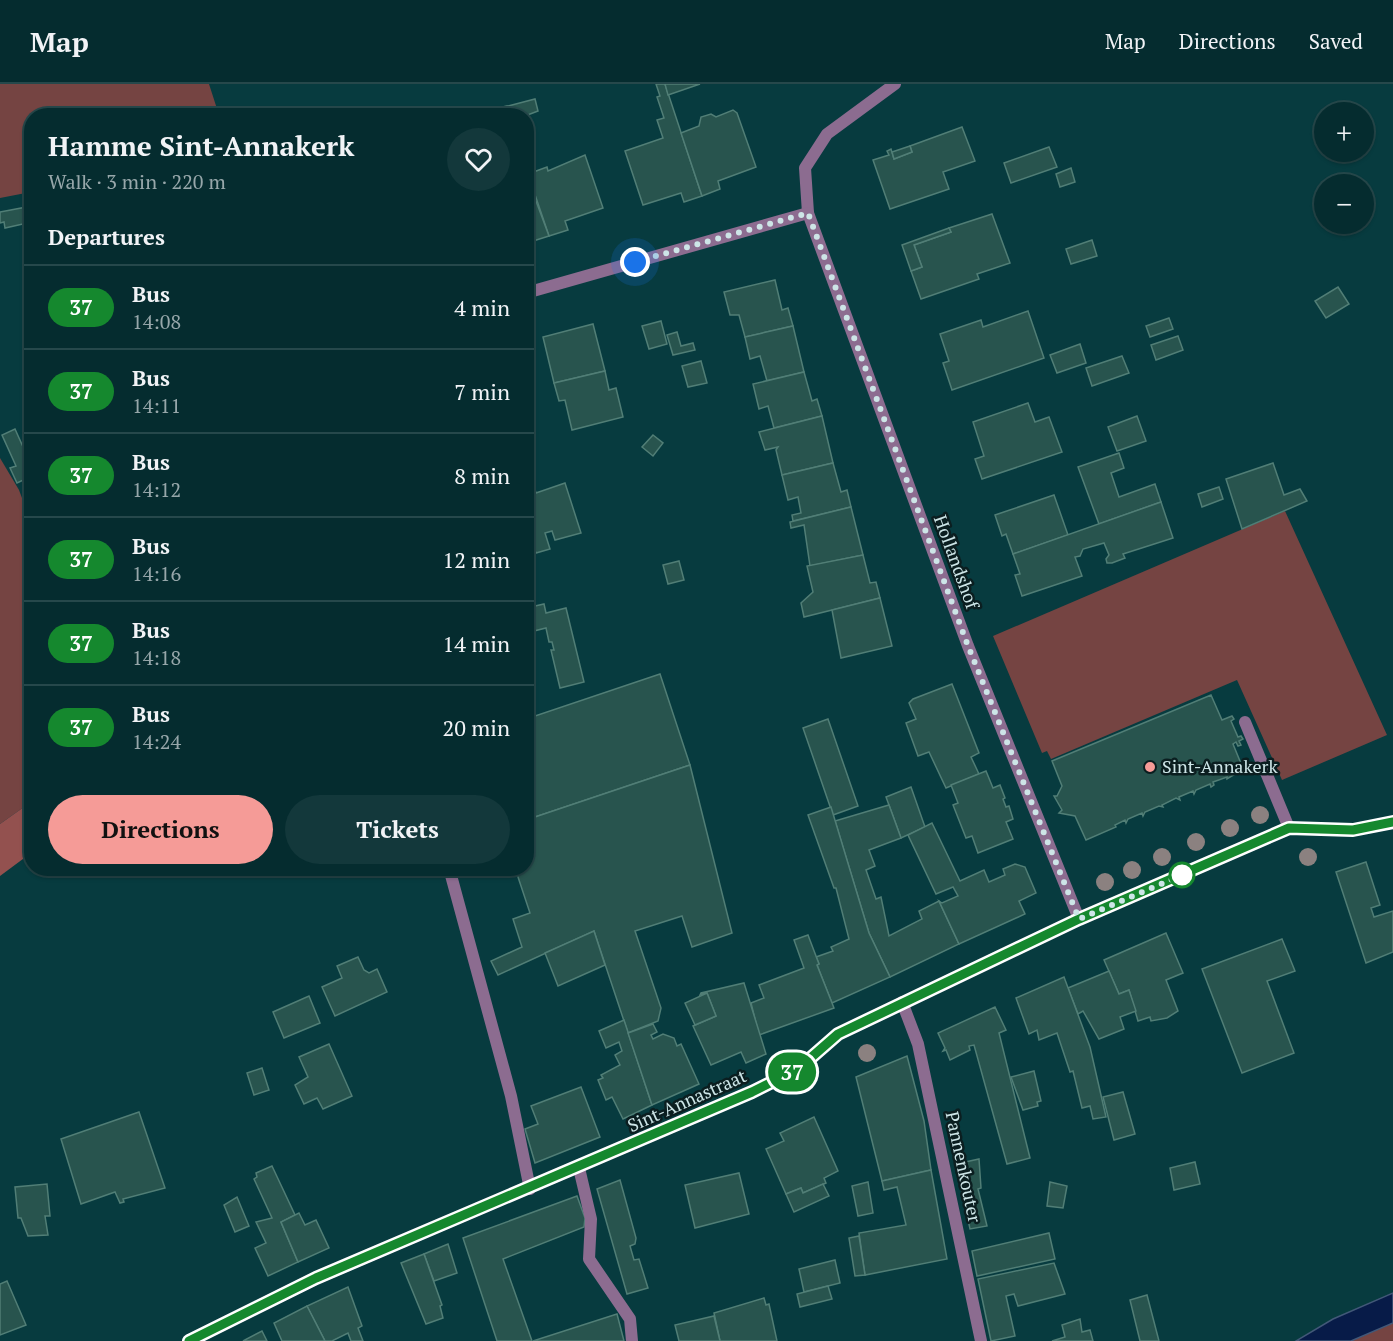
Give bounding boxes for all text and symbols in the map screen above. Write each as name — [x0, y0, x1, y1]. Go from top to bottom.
text: Map — [30, 23, 89, 60]
text: Map — [1105, 27, 1146, 55]
text: Directions — [1179, 27, 1276, 55]
text: Saved — [1309, 27, 1363, 55]
map controls — [1314, 102, 1374, 234]
button: + — [1314, 102, 1374, 162]
text: Hamme Sint-Annakerk — [48, 127, 354, 164]
button: heart — [447, 128, 510, 191]
text: Walk · 3 min · 220 m — [48, 168, 226, 195]
button: − — [1314, 174, 1374, 234]
text: Departures — [48, 222, 165, 251]
your location — [620, 247, 650, 277]
text: Bus — [132, 279, 170, 308]
text: 37 — [69, 293, 93, 321]
text: 4 min — [454, 293, 510, 322]
text: 14:08 — [132, 308, 181, 335]
text: Bus — [132, 363, 170, 392]
text: 37 — [69, 377, 93, 405]
text: 7 min — [454, 377, 510, 406]
text: 14:11 — [132, 392, 181, 419]
text: Bus — [132, 447, 170, 476]
text: 37 — [69, 461, 93, 489]
text: 8 min — [454, 461, 510, 490]
text: 14:12 — [132, 476, 181, 503]
street label: Hollandshof — [929, 511, 986, 614]
text: Bus — [132, 531, 170, 560]
text: 37 — [69, 545, 93, 573]
text: 12 min — [443, 545, 510, 574]
text: 14:16 — [132, 560, 181, 587]
text: Bus — [132, 615, 170, 644]
text: 37 — [69, 629, 93, 657]
text: 14 min — [443, 629, 510, 658]
text: 14:18 — [132, 644, 181, 671]
text: Bus — [132, 699, 170, 728]
text: 37 — [69, 713, 93, 741]
text: 20 min — [443, 713, 510, 742]
text: 14:24 — [132, 728, 181, 755]
place label: Sint-Annakerk — [1162, 754, 1278, 778]
marker: Sint-Annakerk — [1143, 760, 1157, 774]
button: Directions — [48, 795, 273, 864]
button: Tickets — [285, 795, 510, 864]
unlabelled marker — [1169, 862, 1195, 888]
line badge: 37 — [765, 1052, 819, 1092]
text: 37 — [780, 1058, 804, 1086]
street label: Sint-Annastraat — [623, 1063, 750, 1137]
street label: Pannenkouter — [940, 1109, 987, 1225]

